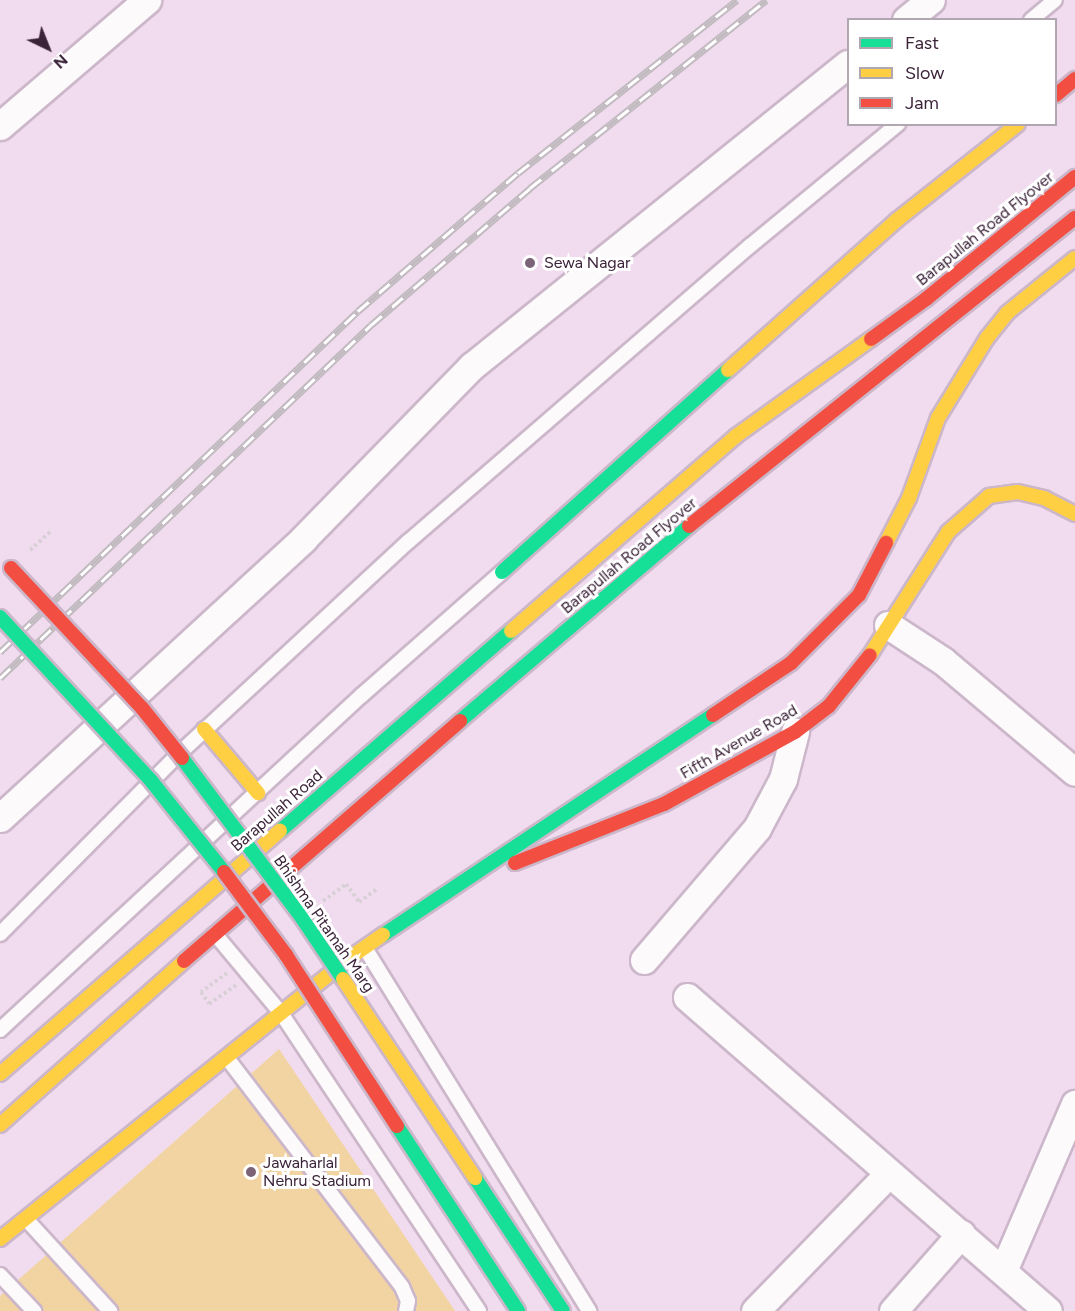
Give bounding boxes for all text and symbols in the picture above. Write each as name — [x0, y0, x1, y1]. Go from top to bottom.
north arrow — [18, 18, 78, 78]
legend — [847, 18, 1057, 126]
text: Fast — [905, 32, 939, 54]
text: N — [50, 50, 72, 73]
text: Slow — [905, 62, 944, 84]
text: Jam — [905, 92, 939, 114]
street label: Barapullah Road Flyover — [913, 168, 1057, 290]
place label: Sewa Nagar — [544, 253, 630, 273]
marker: Sewa Nagar — [521, 254, 539, 272]
street label: Barapullah Road Flyover — [558, 494, 700, 618]
street label: Fifth Avenue Road — [677, 701, 801, 783]
street label: Barapullah Road — [227, 766, 327, 856]
street label: Bhishma Pitamah Marg — [269, 852, 379, 996]
place label: Jawaharlal Nehru Stadium — [263, 1153, 371, 1191]
marker: Jawaharlal Nehru Stadium — [244, 1165, 258, 1179]

